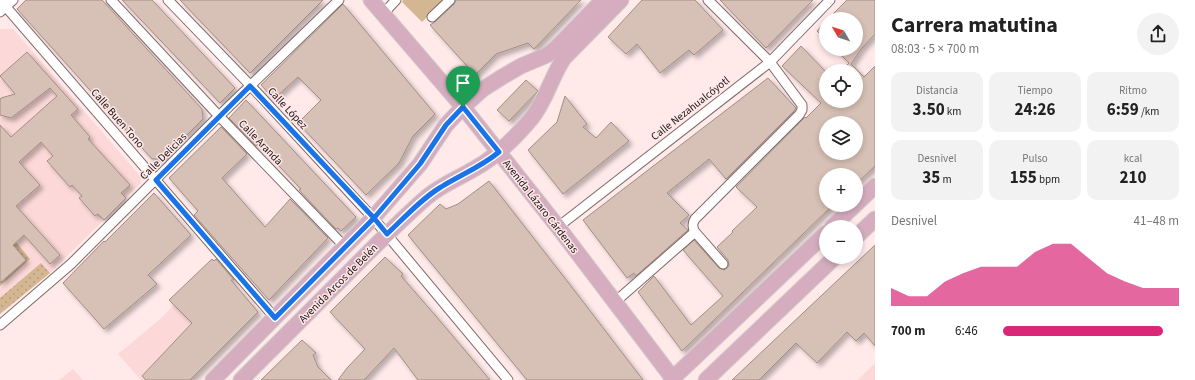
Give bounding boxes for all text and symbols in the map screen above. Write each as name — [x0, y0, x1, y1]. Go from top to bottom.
text: Carrera matutina — [891, 9, 1058, 41]
north arrow — [819, 12, 863, 56]
map controls — [819, 12, 863, 264]
button: share — [1137, 13, 1179, 55]
text: 08:03 · 5 × 700 m — [891, 40, 979, 58]
button: locate — [819, 64, 863, 108]
pin — [446, 66, 480, 107]
icon: arrive — [452, 72, 474, 94]
street label: Calle Nezahualcóyotl — [648, 73, 733, 144]
text: Distancia — [916, 83, 958, 98]
text: Tiempo — [1017, 83, 1053, 98]
text: Ritmo — [1119, 83, 1147, 98]
street label: Calle López — [264, 84, 311, 133]
street label: Calle Buen Tono — [88, 85, 148, 151]
text: 3.50 — [913, 98, 945, 122]
text: 24:26 — [1014, 98, 1056, 122]
text: 6:59 — [1107, 98, 1139, 122]
text: km — [945, 104, 961, 119]
text: /km — [1139, 104, 1159, 119]
street label: Calle Aranda — [235, 116, 286, 168]
button: layers — [819, 116, 863, 160]
street label: Calle Delicias — [137, 129, 190, 183]
text: Desnivel — [918, 151, 956, 166]
text: Pulso — [1022, 151, 1048, 166]
text: kcal — [1124, 151, 1142, 166]
street label: Avenida Lázaro Cárdenas — [499, 156, 582, 257]
text: 35 — [922, 166, 940, 190]
text: 155 — [1010, 166, 1037, 190]
text: 210 — [1120, 166, 1146, 190]
button: + — [819, 168, 863, 212]
text: m — [940, 172, 952, 187]
text: bpm — [1037, 172, 1060, 187]
text: Desnivel — [891, 212, 937, 230]
text: 41–48 m — [1134, 212, 1179, 230]
button: − — [819, 220, 863, 264]
street label: Avenida Arcos de Belén — [296, 241, 381, 326]
text: 700 m — [891, 322, 925, 340]
text: 6:46 — [955, 322, 978, 340]

